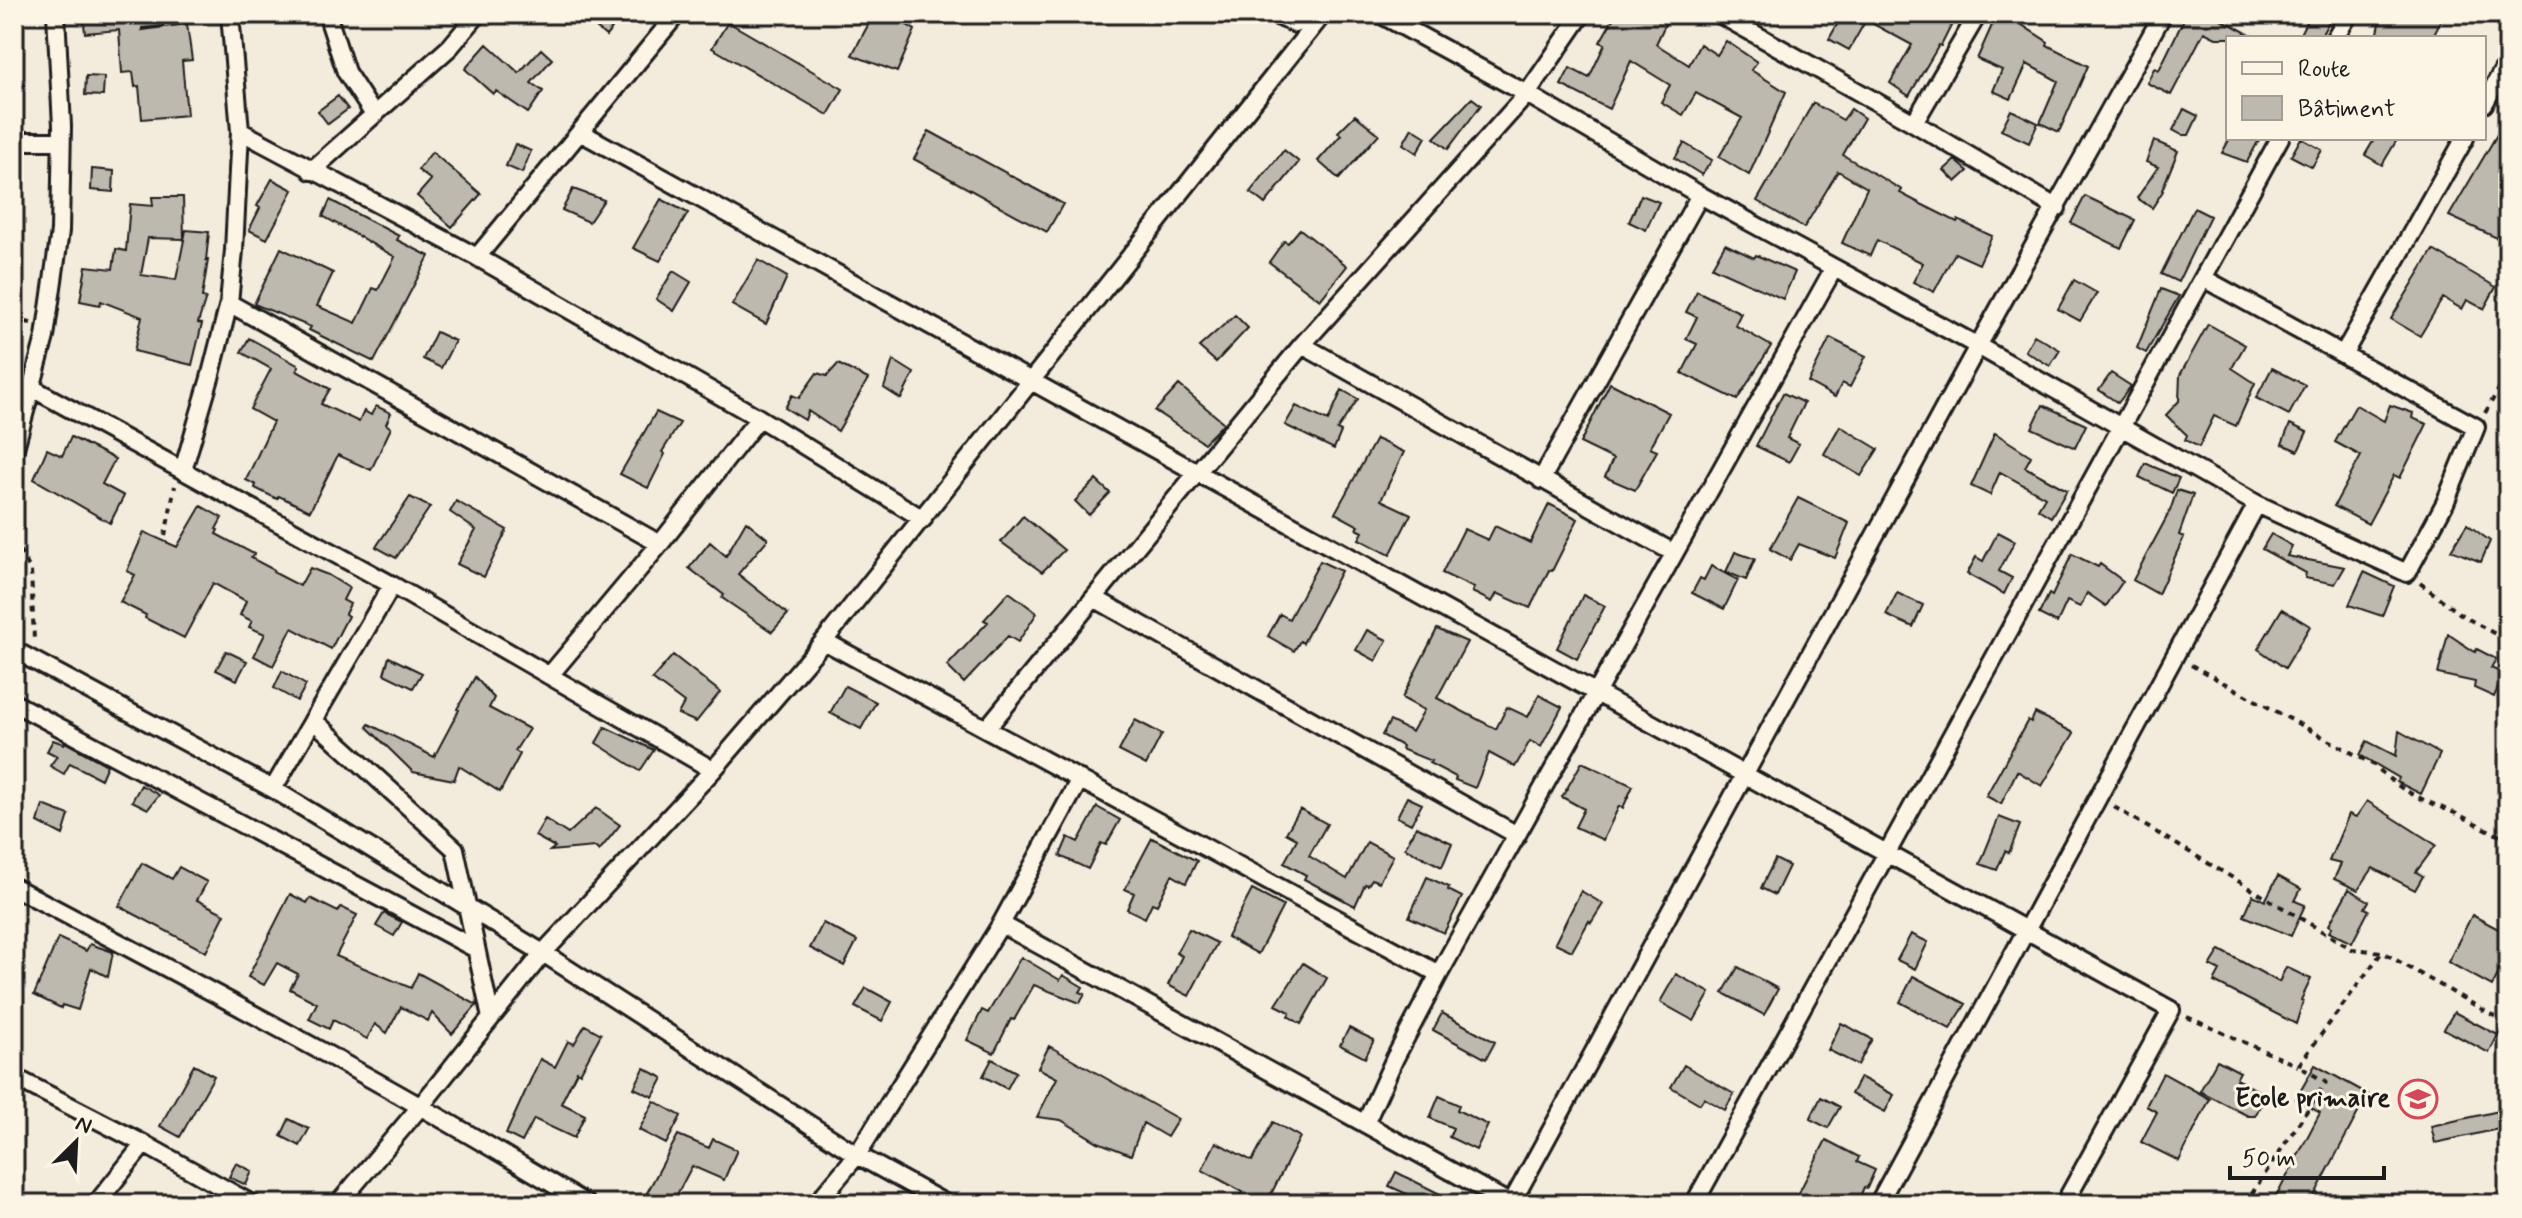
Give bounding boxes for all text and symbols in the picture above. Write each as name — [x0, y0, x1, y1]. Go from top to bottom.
legend — [2226, 36, 2486, 140]
text: Route — [2298, 54, 2350, 85]
text: Bâtiment — [2298, 94, 2396, 125]
school or university icon: Ecole primaire — [2397, 1078, 2439, 1120]
place label: Ecole primaire — [2235, 1082, 2390, 1116]
north arrow — [36, 1102, 116, 1182]
text: N — [71, 1110, 96, 1141]
scale bar — [2230, 1130, 2384, 1180]
text: 50 m — [2242, 1144, 2296, 1175]

